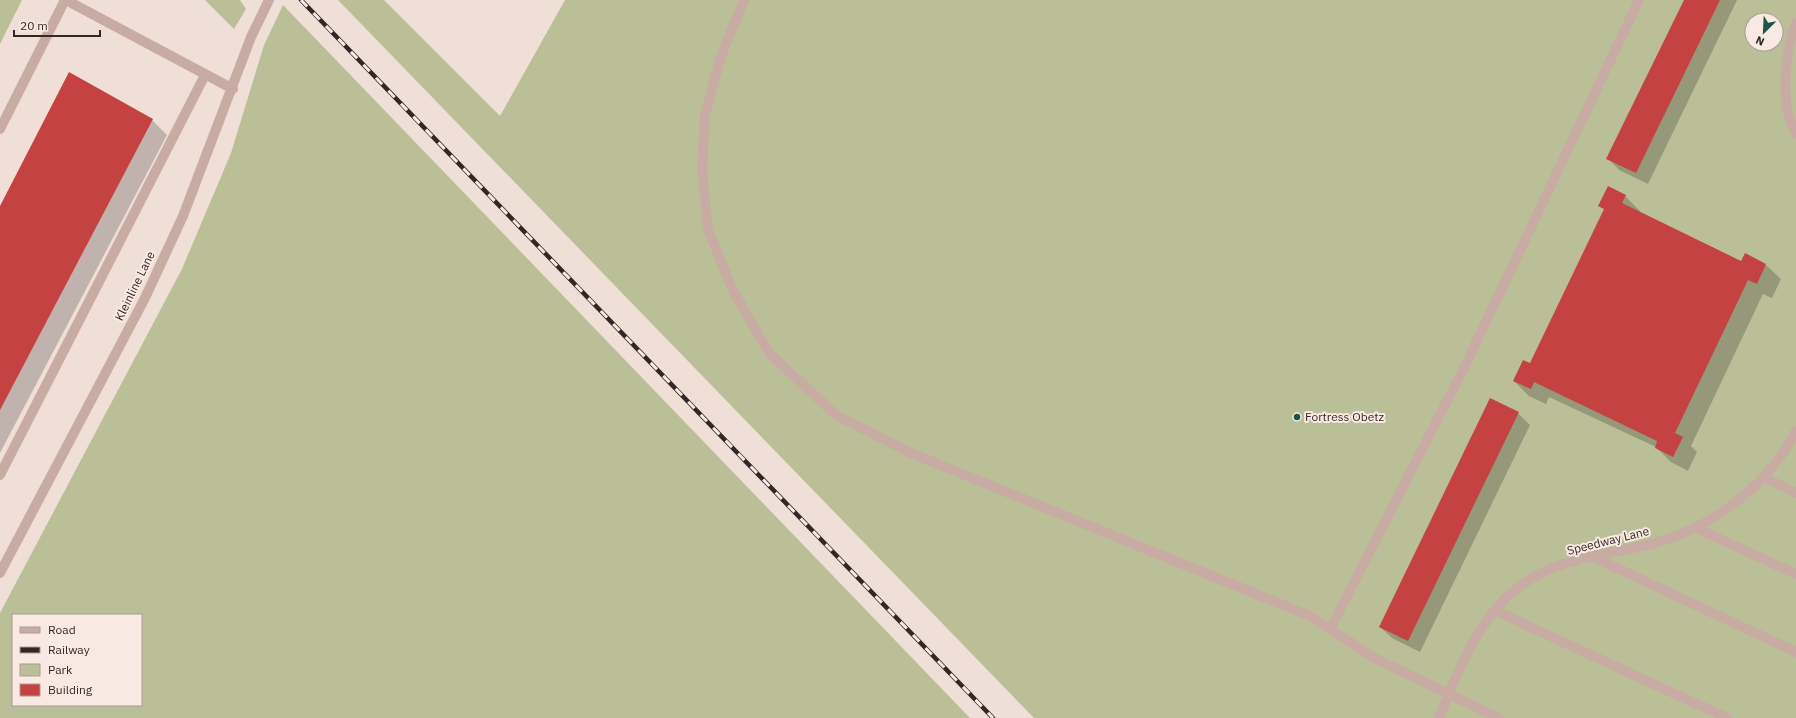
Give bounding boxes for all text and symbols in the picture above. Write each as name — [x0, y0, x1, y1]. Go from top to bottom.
scale bar — [14, 12, 100, 38]
north arrow — [1744, 12, 1784, 52]
text: 20 m — [20, 18, 48, 33]
text: N — [1753, 33, 1766, 49]
street label: Kleinline Lane — [111, 248, 158, 323]
place label: Fortress Obetz — [1305, 409, 1384, 424]
marker: Fortress Obetz — [1292, 412, 1302, 422]
street label: Speedway Lane — [1565, 523, 1651, 558]
legend — [12, 614, 142, 706]
text: Road — [48, 622, 76, 637]
text: Railway — [48, 642, 90, 657]
text: Park — [48, 662, 73, 677]
text: Building — [48, 682, 93, 697]

